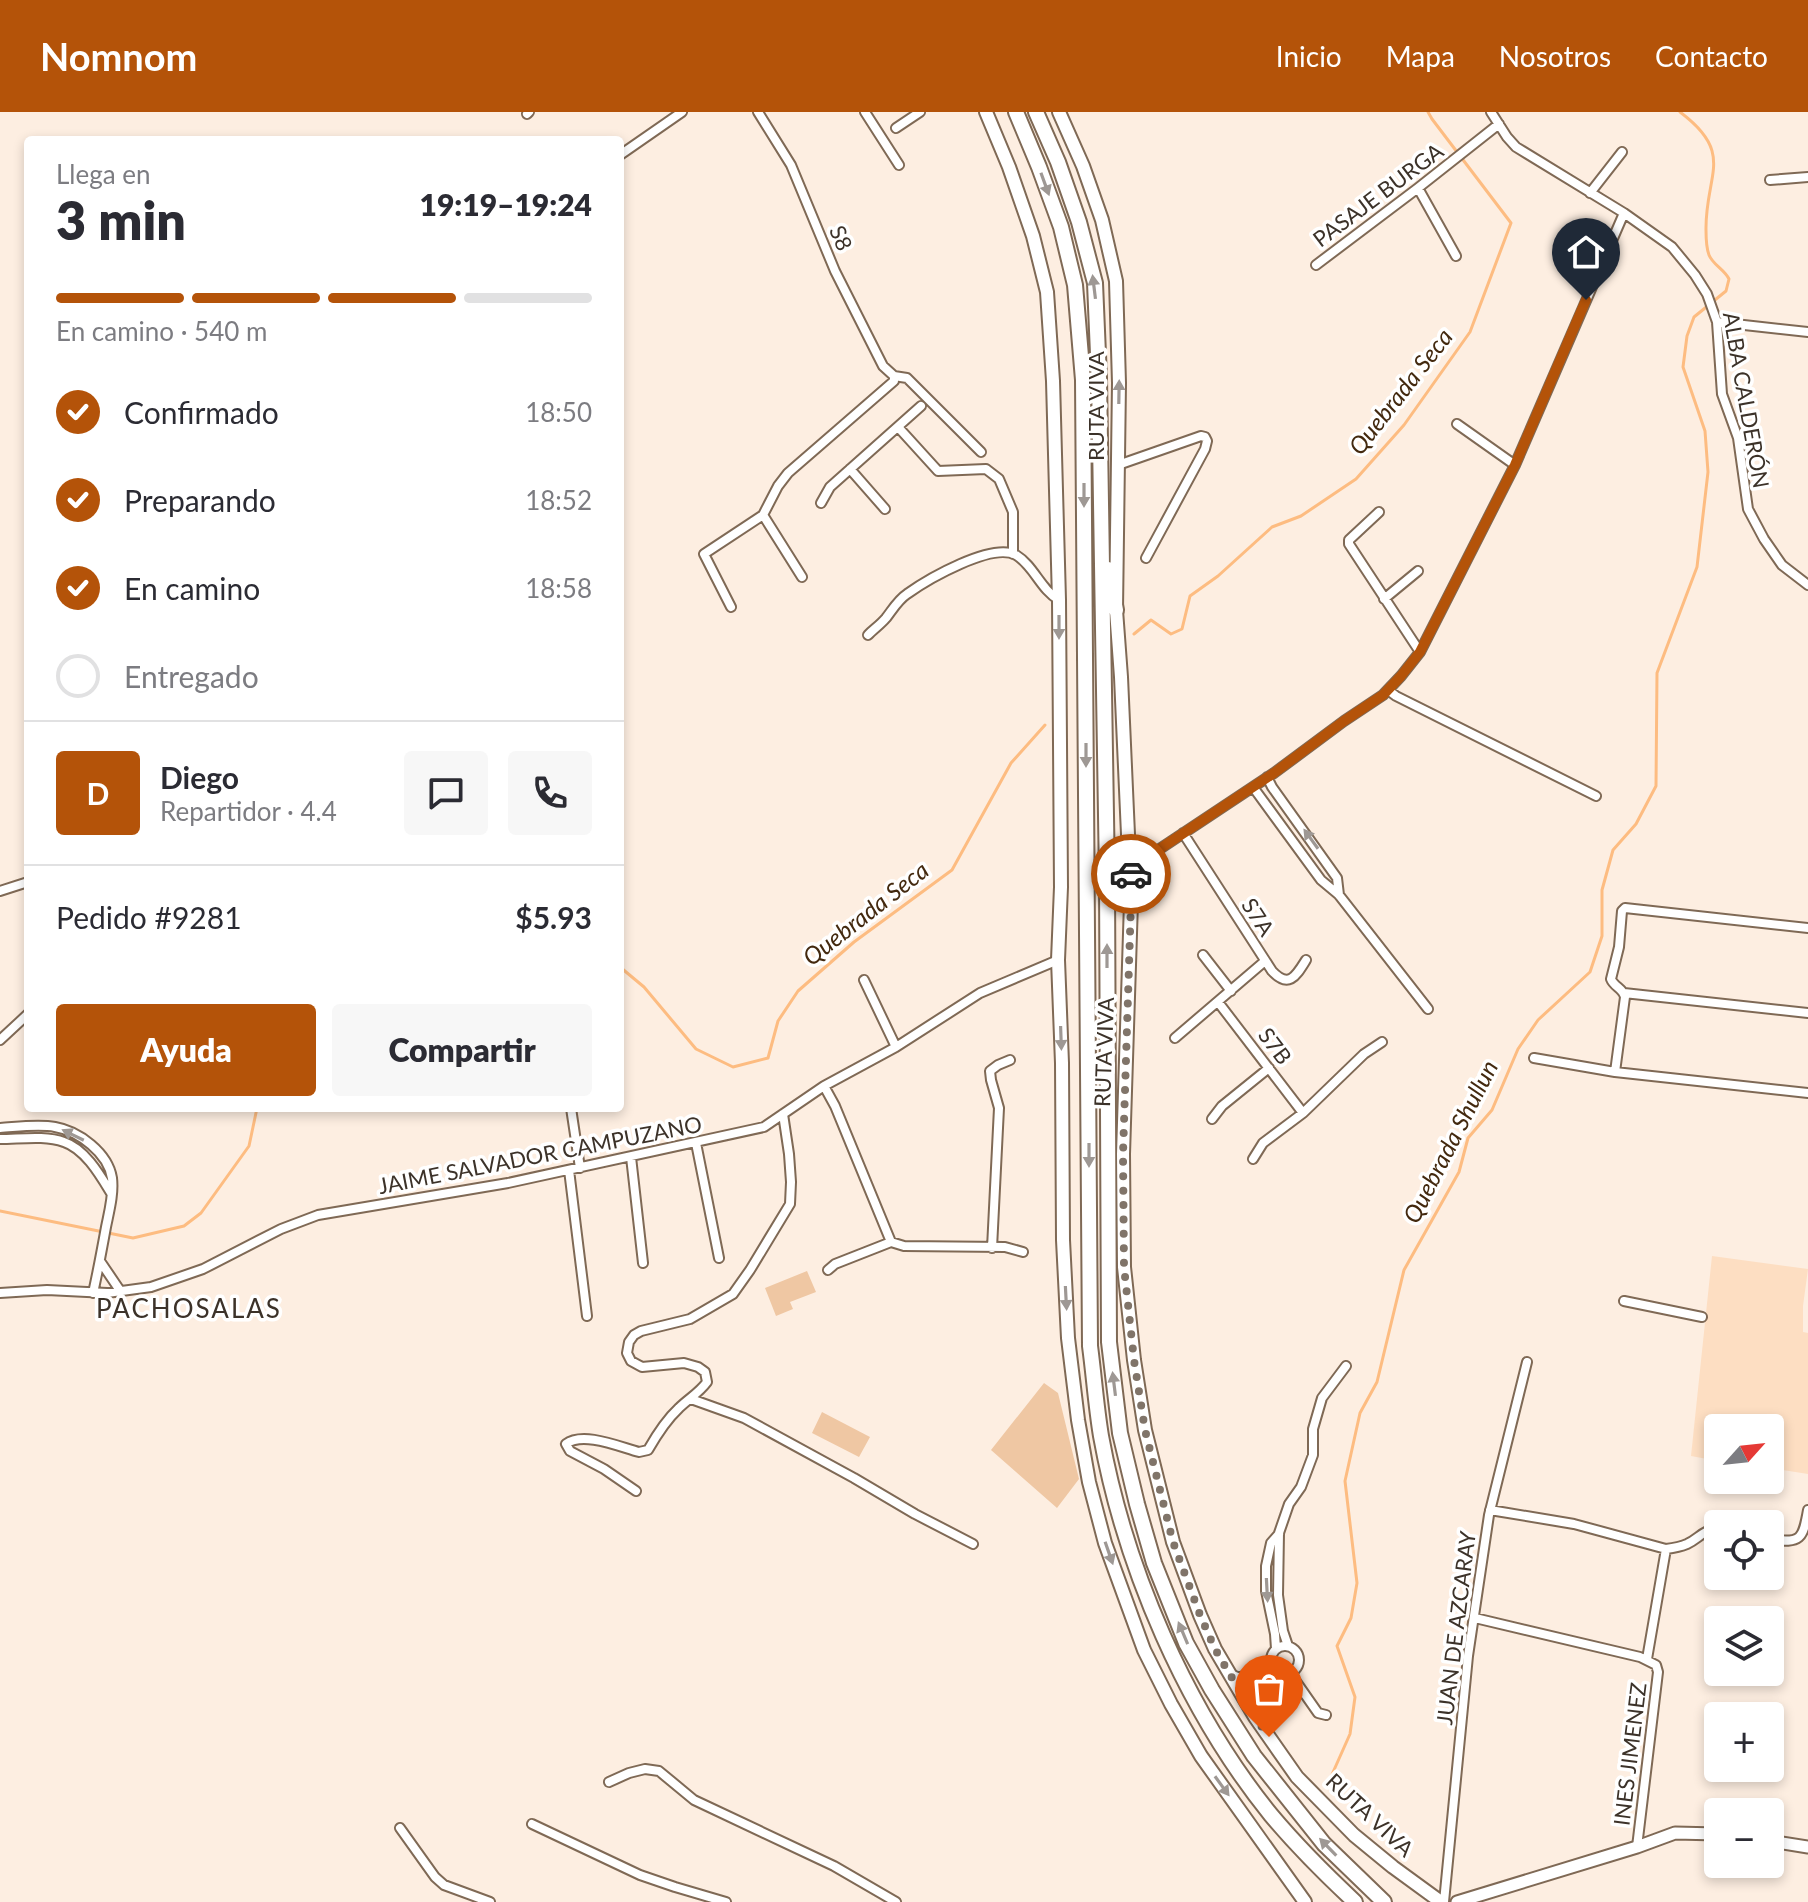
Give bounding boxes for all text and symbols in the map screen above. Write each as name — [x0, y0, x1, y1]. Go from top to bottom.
text: Nomnom — [40, 33, 197, 79]
text: Inicio — [1276, 39, 1342, 73]
text: Mapa — [1386, 39, 1455, 73]
text: Nosotros — [1499, 39, 1611, 73]
text: Contacto — [1655, 39, 1768, 73]
street label: PASAJE BURGA — [1307, 137, 1448, 252]
text: Llega en — [56, 158, 151, 190]
one-way arrow — [1040, 172, 1052, 196]
text: 19:19–19:24 — [419, 186, 592, 222]
text: 3 min — [56, 189, 186, 251]
pin — [1552, 218, 1620, 300]
street label: S8 — [824, 221, 859, 254]
icon: home — [1564, 230, 1608, 274]
one-way arrow — [1087, 274, 1100, 299]
street label: ALBA CALDERÓN — [1718, 310, 1775, 490]
text: En camino · 540 m — [56, 315, 267, 347]
water label: Quebrada Seca — [1342, 322, 1458, 460]
street label: RUTA VIVA — [1082, 351, 1109, 461]
one-way arrow — [1113, 379, 1125, 404]
icon: check — [56, 390, 100, 434]
text: Confirmado — [124, 394, 279, 430]
text: 18:50 — [525, 396, 592, 428]
icon: check — [56, 478, 100, 522]
text: Preparando — [124, 482, 276, 518]
one-way arrow — [1078, 483, 1090, 508]
text: 18:52 — [525, 484, 592, 516]
icon: check — [56, 566, 100, 610]
text: En camino — [124, 570, 260, 606]
text: 18:58 — [525, 572, 592, 604]
one-way arrow — [1053, 615, 1065, 640]
text: Entregado — [124, 658, 259, 694]
one-way arrow — [1079, 743, 1092, 768]
button: chat — [404, 751, 488, 835]
button: phone — [508, 751, 592, 835]
text: Diego — [160, 759, 239, 795]
text: D — [87, 775, 109, 811]
text: Repartidor · 4.4 — [160, 795, 337, 827]
one-way arrow — [1303, 829, 1319, 849]
courier — [1091, 834, 1171, 914]
icon: car — [1109, 852, 1153, 896]
water label: Quebrada Seca — [796, 855, 934, 971]
street label: S7A — [1236, 893, 1281, 941]
text: Pedido #9281 — [56, 899, 242, 935]
text: $5.93 — [515, 899, 592, 935]
one-way arrow — [1101, 943, 1113, 968]
street label: RUTA VIVA — [1088, 996, 1119, 1107]
button: Ayuda — [56, 1004, 316, 1096]
button: Compartir — [332, 1004, 592, 1096]
street label: S7B — [1253, 1022, 1298, 1069]
one-way arrow — [1054, 1026, 1067, 1051]
water label: Quebrada Shullun — [1396, 1055, 1503, 1228]
street label: JAIME SALVADOR CAMPUZANO — [376, 1110, 704, 1199]
one-way arrow — [62, 1128, 85, 1142]
one-way arrow — [1082, 1143, 1095, 1168]
one-way arrow — [1060, 1286, 1073, 1311]
district label: PACHOSALAS — [96, 1292, 282, 1324]
one-way arrow — [1107, 1371, 1120, 1396]
north arrow — [1704, 1414, 1784, 1494]
map controls — [1704, 1414, 1784, 1878]
button: locate — [1704, 1510, 1784, 1590]
street label: JUAN DE AZCARAY — [1430, 1529, 1481, 1726]
one-way arrow — [1103, 1541, 1115, 1565]
one-way arrow — [1261, 1578, 1274, 1603]
button: layers — [1704, 1606, 1784, 1686]
one-way arrow — [1176, 1622, 1189, 1645]
pin — [1235, 1655, 1303, 1737]
icon: bag — [1247, 1667, 1291, 1711]
street label: INES JIMENEZ — [1607, 1681, 1652, 1827]
button: + — [1704, 1702, 1784, 1782]
street label: RUTA VIVA — [1321, 1767, 1420, 1862]
one-way arrow — [1214, 1775, 1230, 1796]
button: − — [1704, 1798, 1784, 1878]
one-way arrow — [1320, 1838, 1338, 1857]

